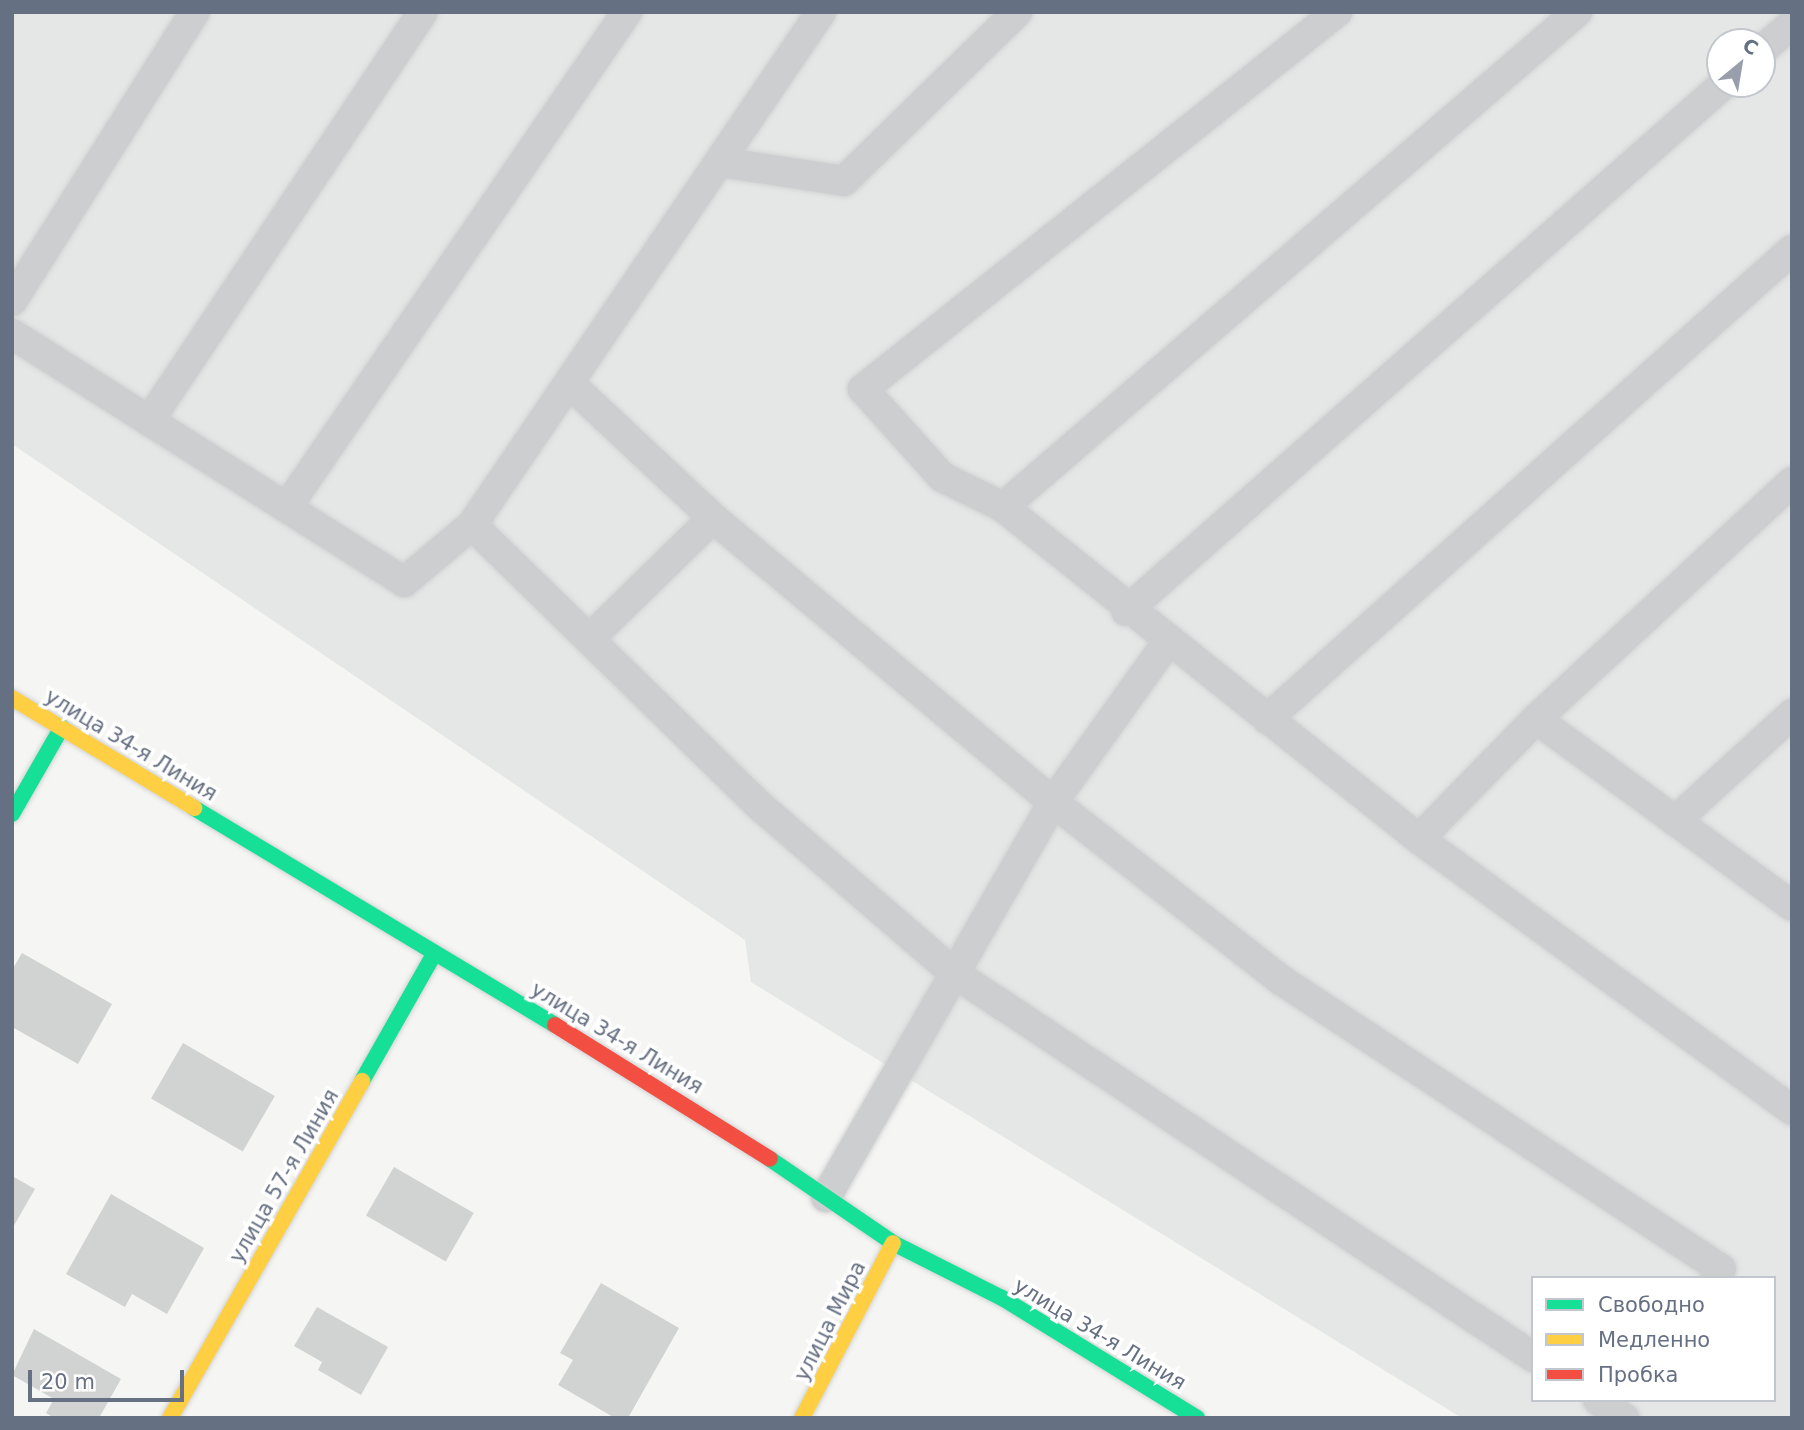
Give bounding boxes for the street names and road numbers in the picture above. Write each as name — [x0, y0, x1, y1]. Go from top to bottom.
street label: улица 34-я Линия — [40, 684, 222, 806]
street label: улица 34-я Линия — [526, 977, 708, 1099]
street label: улица 57-я Линия — [224, 1085, 344, 1267]
street label: улица Мира — [789, 1257, 871, 1385]
street label: улица 34-я Линия — [1009, 1273, 1191, 1395]

